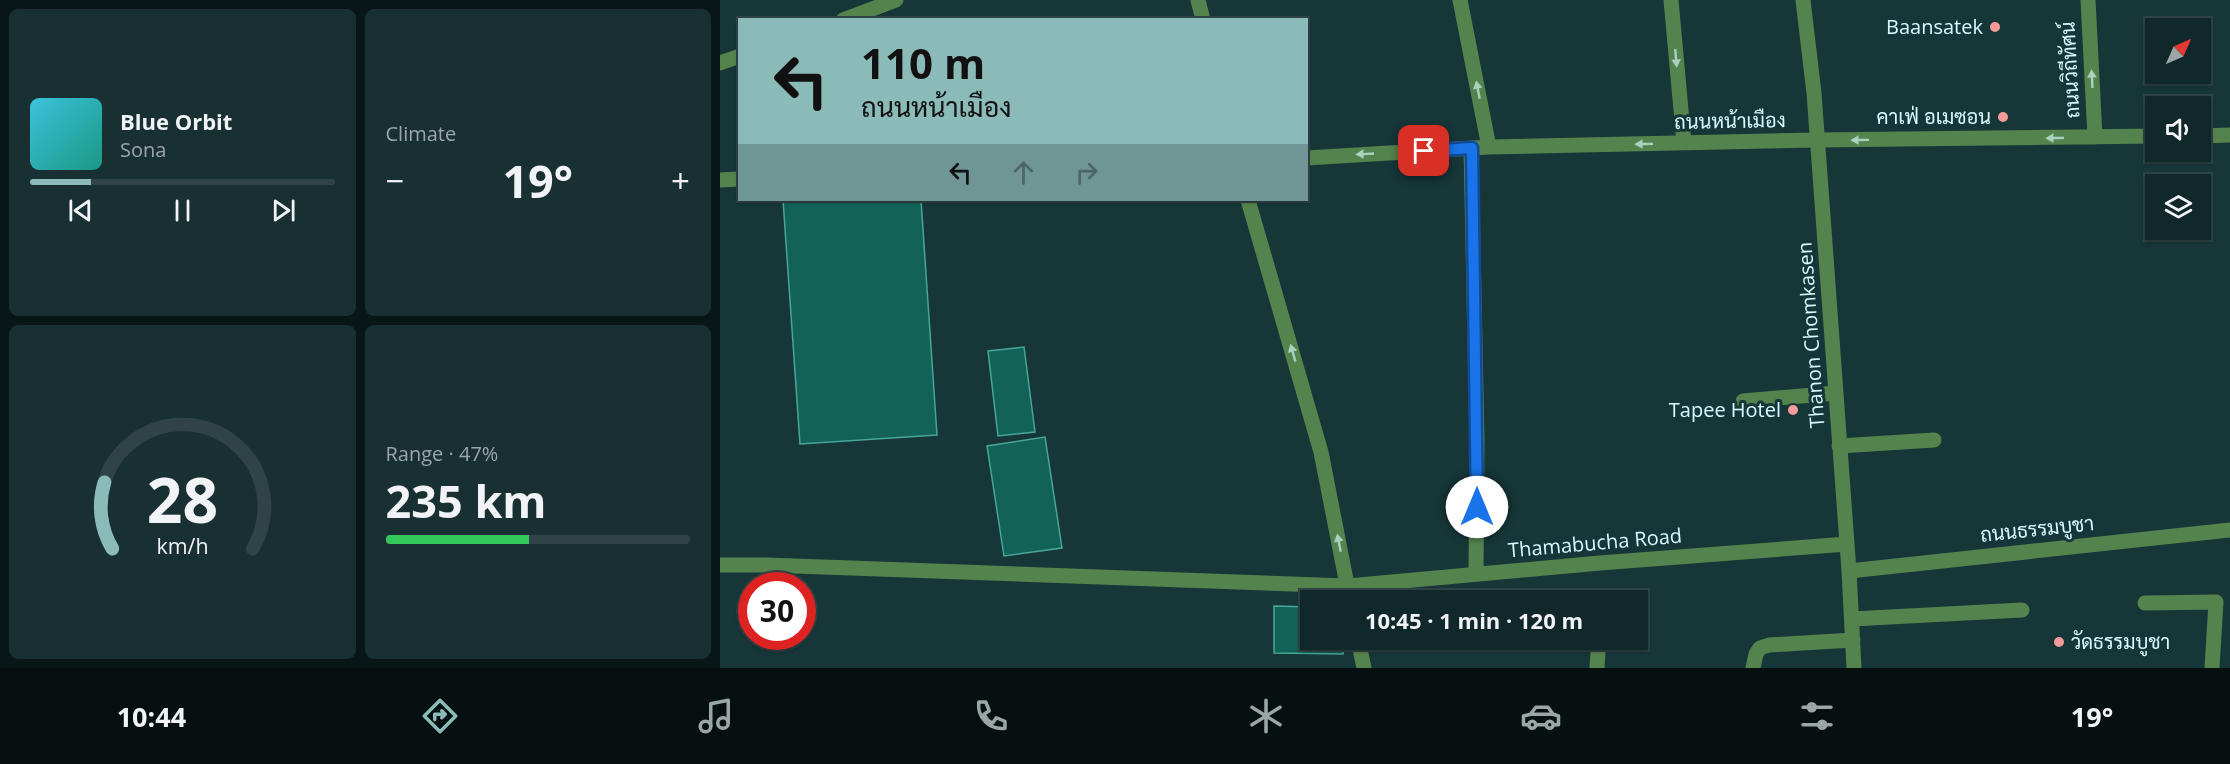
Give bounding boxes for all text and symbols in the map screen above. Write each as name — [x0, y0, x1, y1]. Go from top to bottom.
place label: Baansatek — [1886, 13, 1983, 40]
north arrow — [2145, 18, 2211, 84]
map controls — [2145, 18, 2211, 240]
marker: Baansatek — [1988, 20, 2002, 34]
street label: ถนนวิถีทัศน์ — [2053, 21, 2086, 119]
text: 110 m — [861, 34, 985, 91]
icon: left — [762, 42, 840, 120]
one-way arrow — [1671, 49, 1681, 68]
one-way arrow — [2087, 70, 2096, 89]
one-way arrow — [1473, 80, 1482, 99]
text: ถนนหน้าเมือง — [861, 88, 1012, 125]
button: sound — [2145, 96, 2211, 162]
place label: คาเฟ่ อเมซอน — [1876, 103, 1991, 130]
text: Blue Orbit — [120, 106, 232, 136]
street label: ถนนหน้าเมือง — [1674, 106, 1786, 135]
marker: คาเฟ่ อเมซอน — [1996, 110, 2010, 124]
text: Climate — [386, 120, 456, 147]
pin — [1398, 125, 1449, 176]
one-way arrow — [2046, 133, 2065, 143]
icon: arrive — [1407, 134, 1440, 167]
one-way arrow — [1851, 135, 1870, 144]
text: Sona — [120, 136, 166, 163]
one-way arrow — [1635, 139, 1654, 149]
text: 19° — [502, 150, 573, 211]
one-way arrow — [1356, 150, 1375, 159]
icon: left — [944, 156, 977, 189]
icon: ahead — [1007, 156, 1040, 189]
icon: right — [1070, 156, 1103, 189]
text: − — [386, 158, 404, 203]
text: + — [671, 158, 690, 203]
button: layers — [2145, 174, 2211, 240]
icon: previous — [64, 194, 97, 227]
icon: pause — [166, 194, 199, 227]
icon: next — [267, 194, 300, 227]
street label: Thanon Chomkasen — [1791, 241, 1830, 429]
one-way arrow — [1288, 344, 1297, 362]
place label: Tapee Hotel — [1669, 396, 1781, 423]
marker: Tapee Hotel — [1786, 403, 1800, 417]
text: Range · 47% — [386, 440, 498, 467]
text: 28 — [147, 456, 218, 541]
text: 235 km — [386, 470, 546, 531]
position arrow — [1445, 475, 1509, 539]
street label: ถนนธรรมบูชา — [1979, 509, 2095, 550]
street label: Thamabucha Road — [1507, 521, 1683, 564]
text: km/h — [156, 531, 208, 560]
one-way arrow — [1334, 533, 1343, 552]
speed limit sign: 30 — [738, 572, 816, 650]
text: 10:45 · 1 min · 120 m — [1365, 605, 1583, 635]
place label: วัดธรรมบูชา — [2071, 628, 2170, 657]
marker: วัดธรรมบูชา — [2052, 635, 2066, 649]
icon: directions — [419, 695, 461, 737]
icon: music — [695, 695, 737, 737]
icon: phone — [970, 695, 1012, 737]
icon: climate — [1245, 695, 1287, 737]
icon: car — [1520, 695, 1562, 737]
icon: filters — [1796, 695, 1838, 737]
text: 10:44 — [117, 698, 186, 735]
text: 19° — [2071, 698, 2113, 735]

